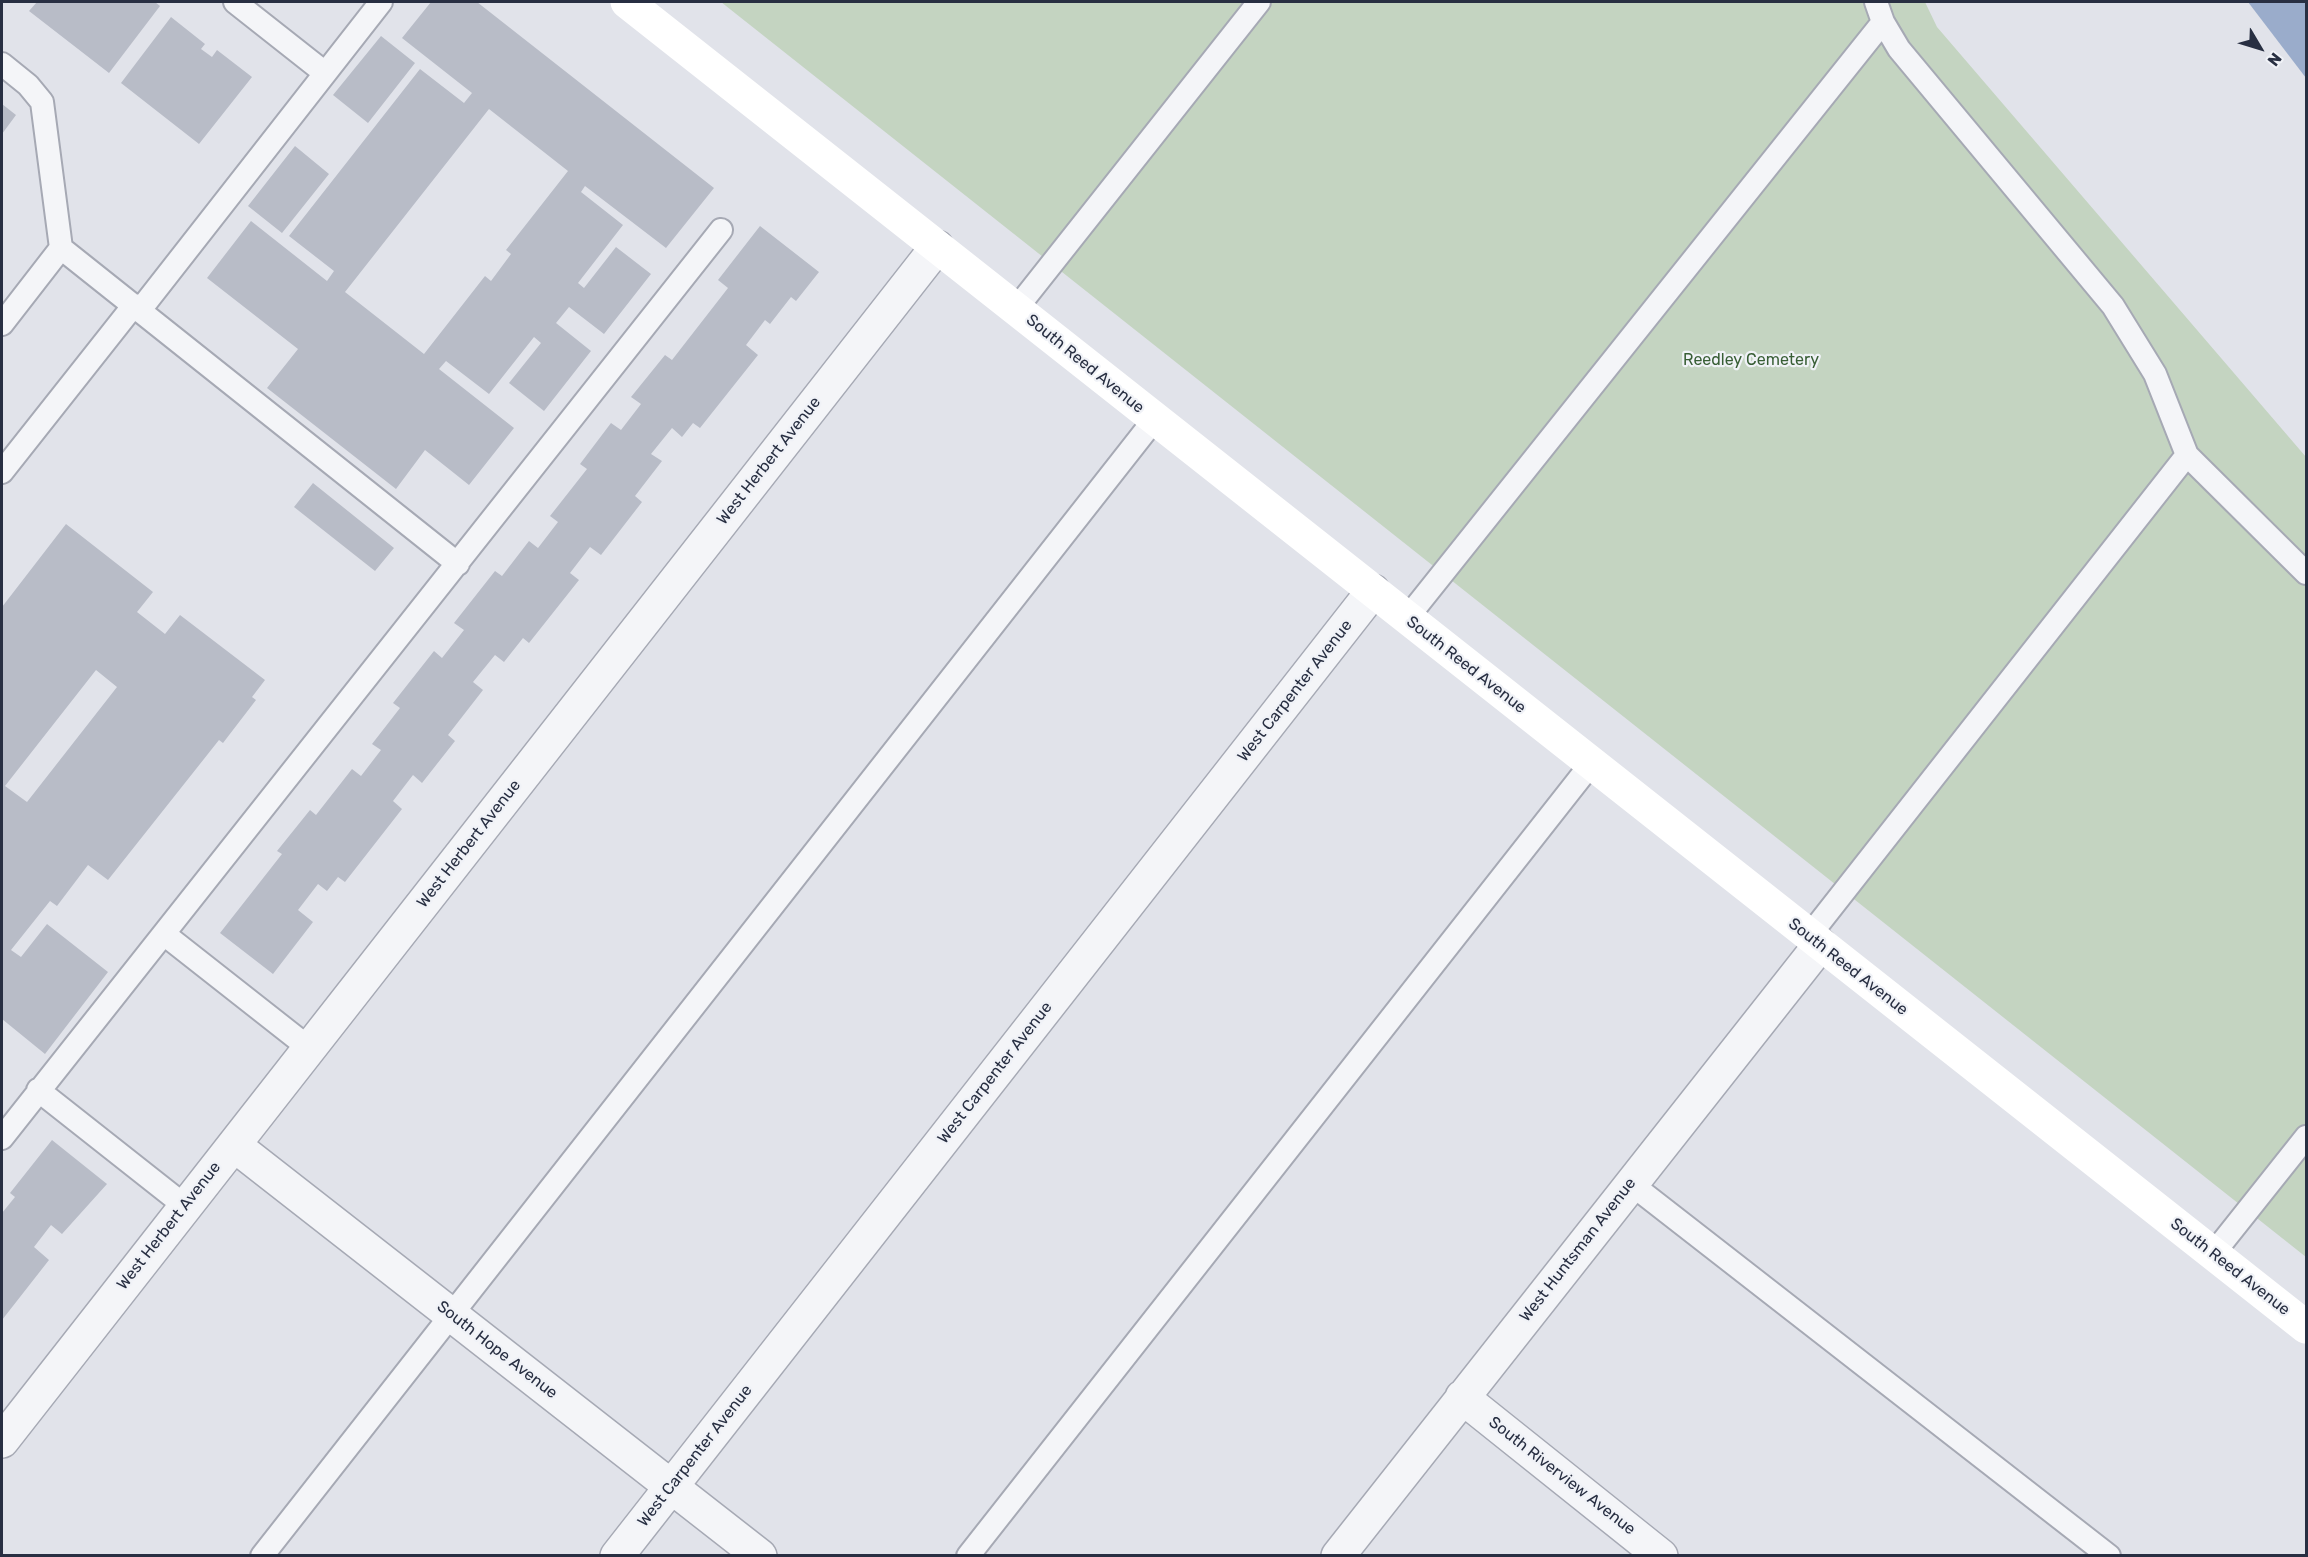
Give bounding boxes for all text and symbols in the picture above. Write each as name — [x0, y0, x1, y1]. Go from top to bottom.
north arrow — [2230, 18, 2290, 78]
text: N — [2264, 49, 2286, 70]
street label: South Reed Avenue — [1022, 310, 1148, 418]
park label: Reedley Cemetery — [1683, 350, 1819, 370]
street label: West Herbert Avenue — [713, 393, 825, 529]
street label: South Reed Avenue — [1402, 612, 1530, 718]
street label: West Carpenter Avenue — [1234, 616, 1356, 766]
street label: West Herbert Avenue — [413, 776, 525, 912]
street label: South Reed Avenue — [1784, 914, 1912, 1020]
street label: West Carpenter Avenue — [934, 998, 1056, 1148]
street label: West Herbert Avenue — [113, 1158, 225, 1294]
street label: West Huntsman Avenue — [1516, 1174, 1640, 1326]
street label: South Reed Avenue — [2166, 1214, 2294, 1320]
street label: South Hope Avenue — [433, 1297, 561, 1403]
street label: West Carpenter Avenue — [634, 1381, 756, 1531]
street label: South Riverview Avenue — [1485, 1413, 1639, 1539]

